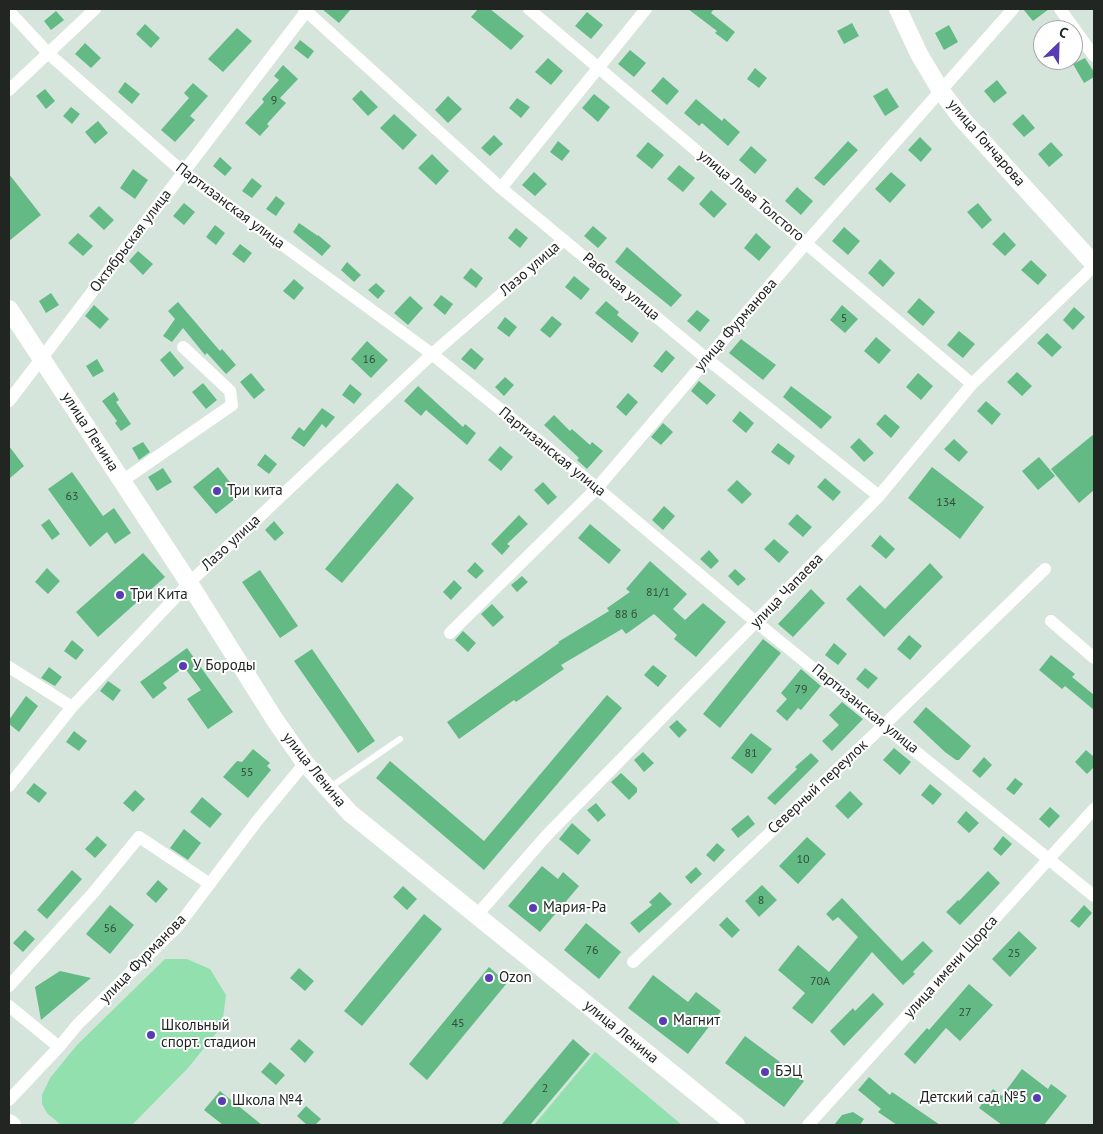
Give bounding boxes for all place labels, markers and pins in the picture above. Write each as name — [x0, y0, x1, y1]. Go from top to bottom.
place label: Три кита — [227, 482, 283, 500]
marker: Три кита — [211, 485, 223, 497]
place label: Три Кита — [130, 586, 188, 604]
marker: Три Кита — [114, 589, 126, 601]
place label: У Бороды — [193, 657, 256, 675]
marker: У Бороды — [177, 660, 189, 672]
place label: Мария-Ра — [543, 899, 606, 917]
marker: Мария-Ра — [527, 902, 539, 914]
place label: Ozon — [499, 969, 532, 987]
marker: Ozon — [483, 972, 495, 984]
place label: Магнит — [673, 1012, 720, 1030]
marker: Магнит — [657, 1015, 669, 1027]
place label: Школьный спорт. стадион — [161, 1017, 256, 1052]
marker: Школьный спорт. стадион — [145, 1029, 157, 1041]
place label: БЭЦ — [775, 1063, 802, 1081]
marker: БЭЦ — [759, 1066, 771, 1078]
place label: Детский сад №5 — [920, 1089, 1027, 1107]
place label: Школа №4 — [232, 1092, 303, 1110]
marker: Детский сад №5 — [1031, 1092, 1043, 1104]
marker: Школа №4 — [216, 1095, 228, 1107]

